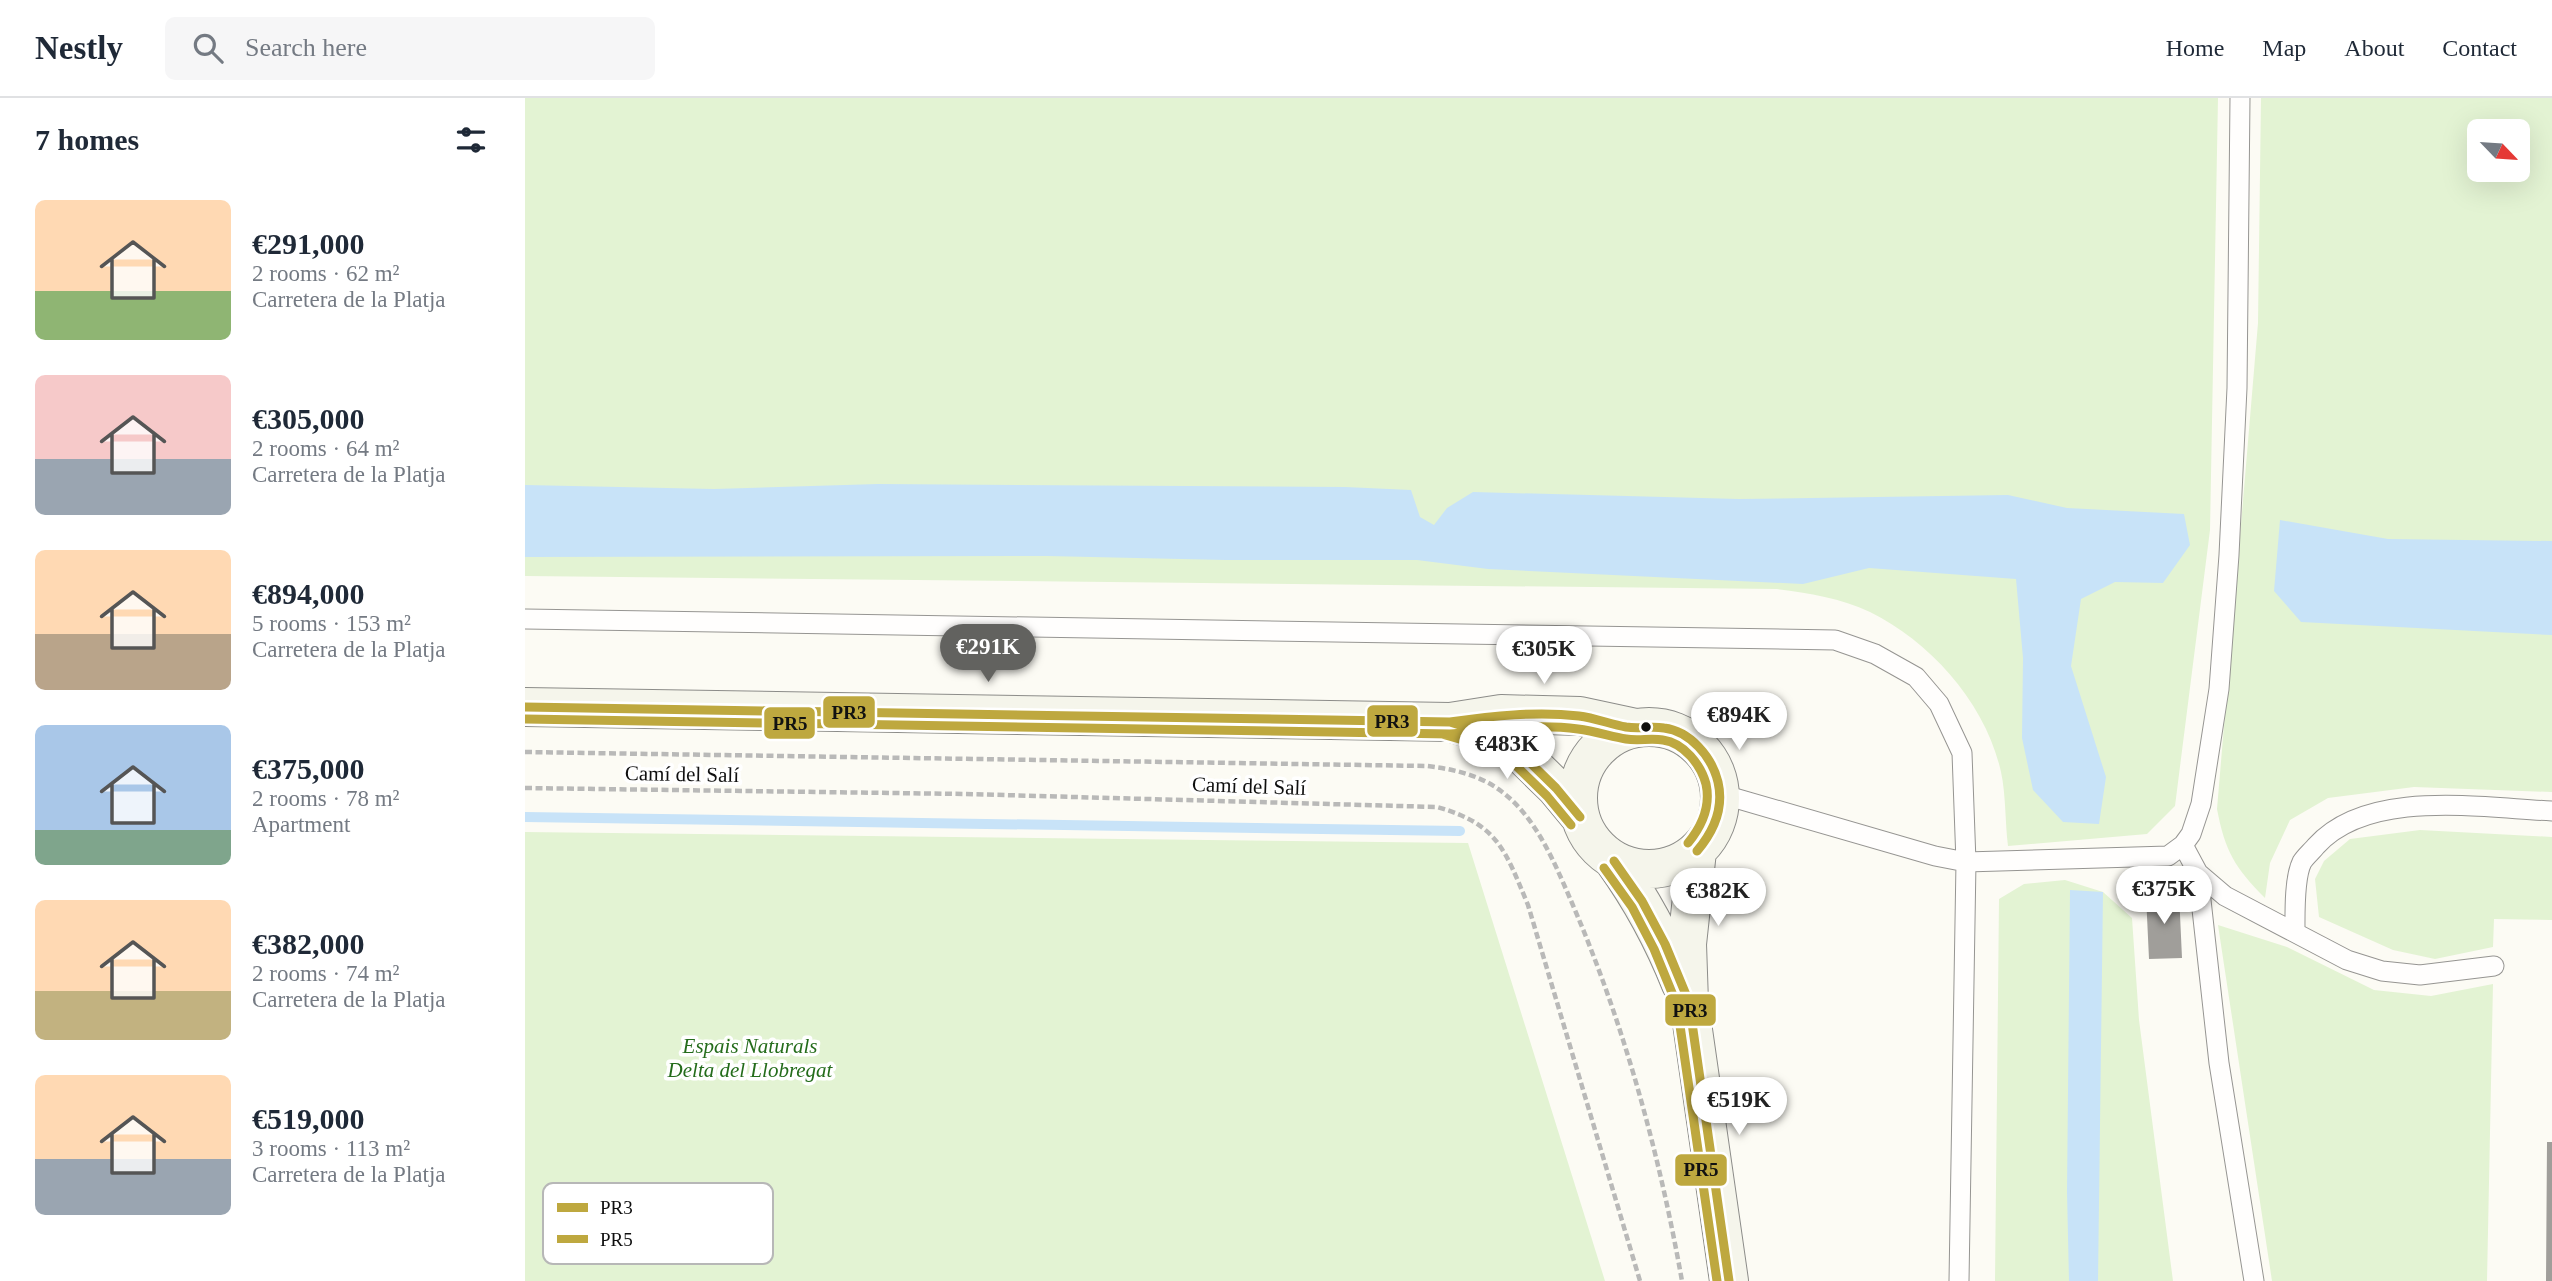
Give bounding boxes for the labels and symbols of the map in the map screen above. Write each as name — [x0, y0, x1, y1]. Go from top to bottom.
north arrow — [2467, 119, 2531, 182]
pin: €291K — [939, 624, 1037, 684]
pin: €305K — [1495, 626, 1593, 686]
pin: €894K — [1690, 692, 1788, 752]
line badge: PR3 — [822, 695, 876, 729]
text: PR3 — [832, 702, 866, 723]
line badge: PR3 — [1366, 704, 1419, 738]
line badge: PR5 — [763, 706, 816, 740]
text: PR3 — [1375, 711, 1409, 732]
text: PR5 — [773, 713, 807, 734]
unlabelled marker — [1639, 720, 1653, 734]
pin: €483K — [1458, 722, 1556, 781]
street label: Camí del Salí — [625, 761, 740, 787]
street label: Camí del Salí — [1191, 772, 1307, 800]
pin: €375K — [2115, 866, 2213, 926]
pin: €382K — [1669, 868, 1767, 928]
line badge: PR3 — [1664, 993, 1717, 1027]
text: PR3 — [1673, 1000, 1707, 1021]
park label: Espais Naturals Delta del Llobregat — [667, 1034, 834, 1082]
pin: €519K — [1690, 1077, 1788, 1137]
line badge: PR5 — [1674, 1153, 1728, 1187]
text: PR5 — [1684, 1159, 1718, 1180]
legend — [543, 1183, 773, 1264]
text: PR3 — [600, 1197, 633, 1218]
text: PR5 — [600, 1229, 633, 1250]

